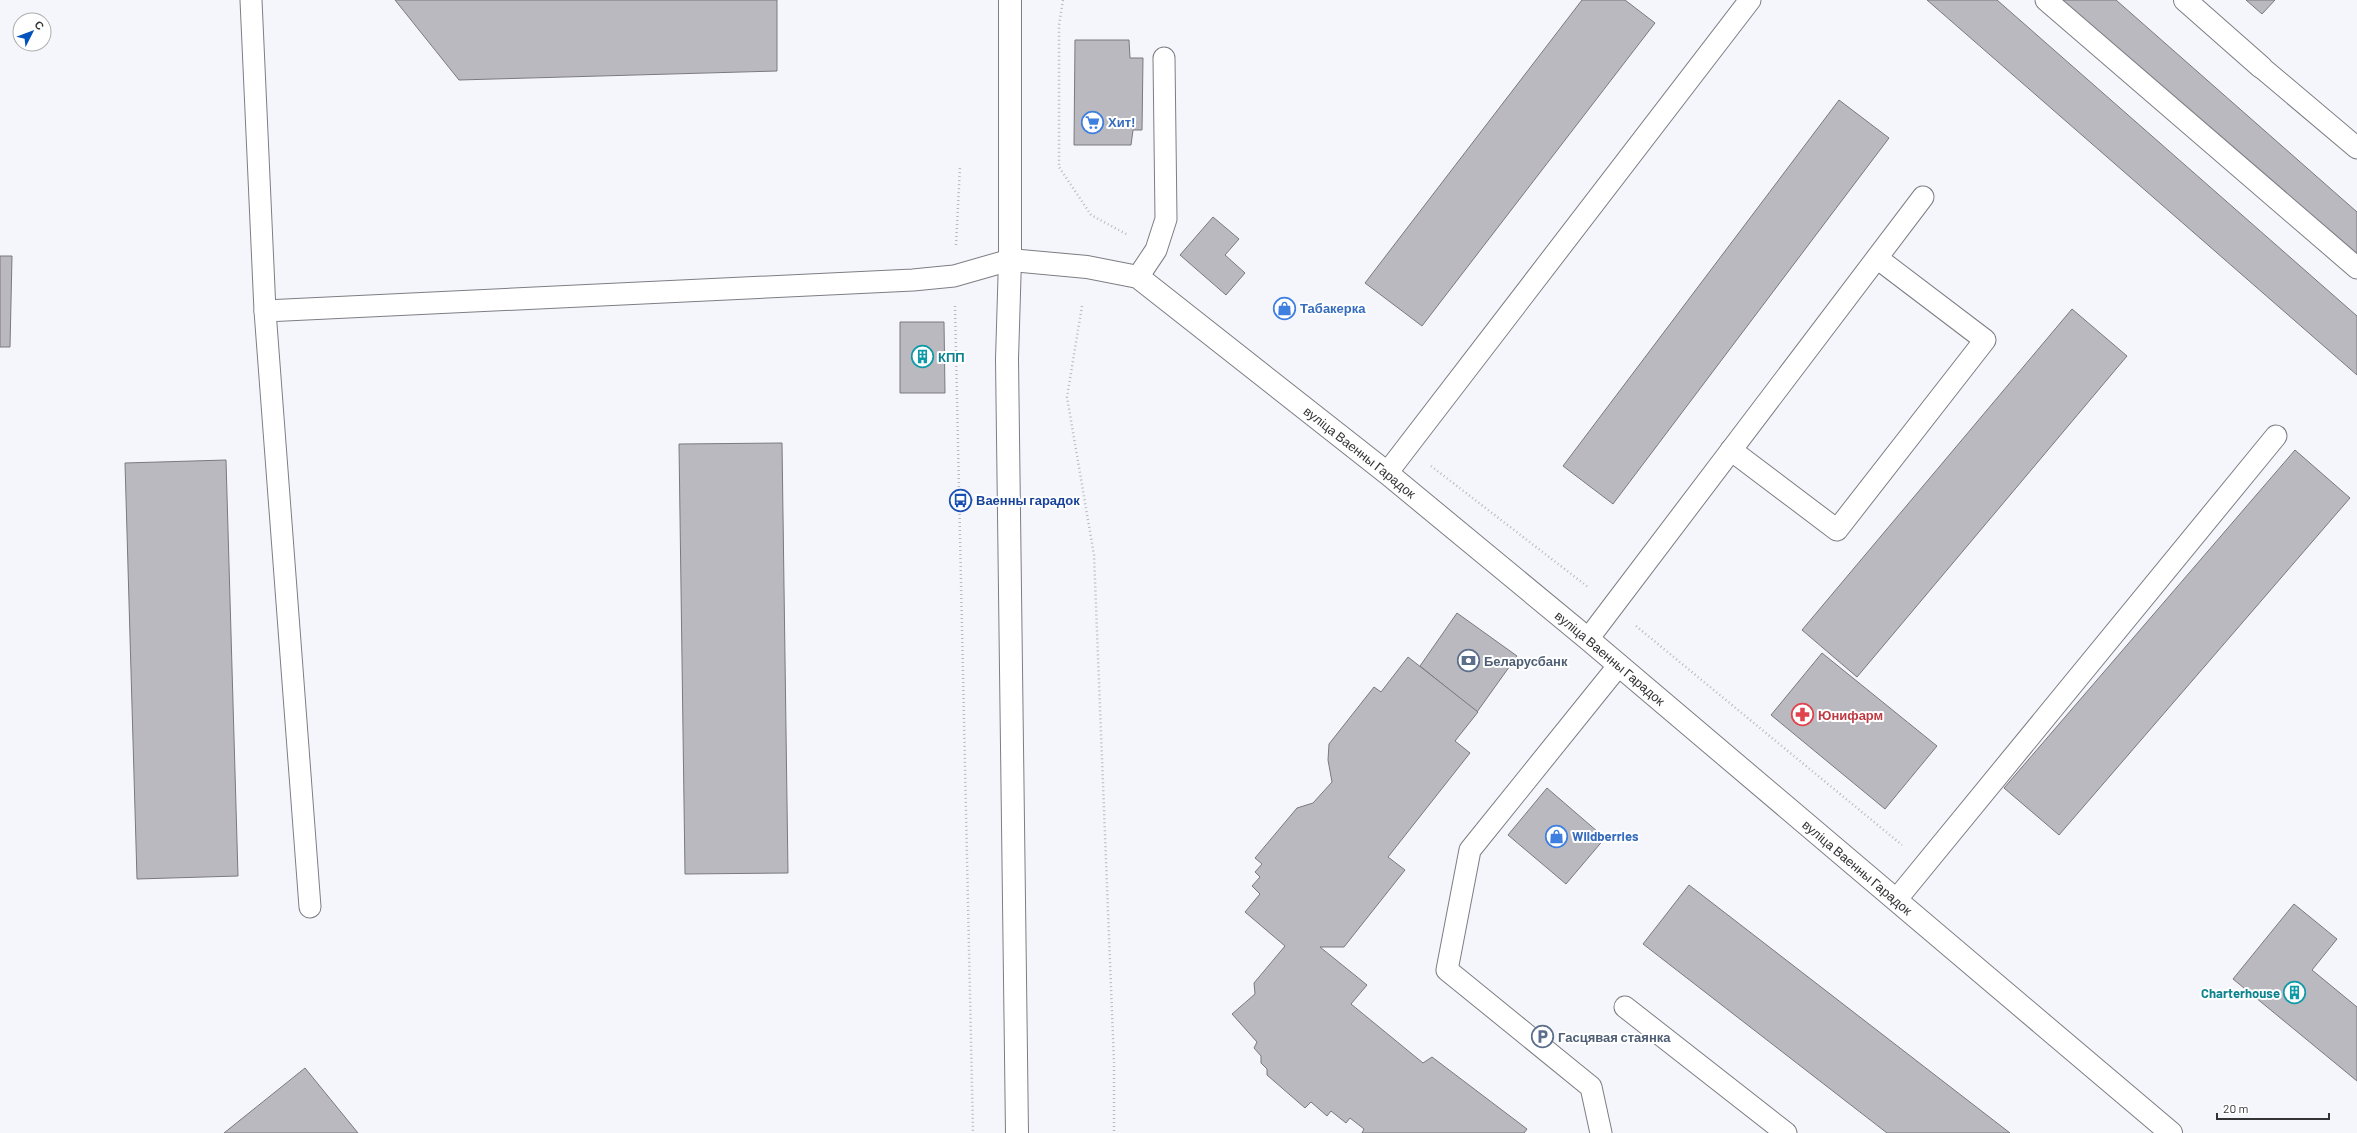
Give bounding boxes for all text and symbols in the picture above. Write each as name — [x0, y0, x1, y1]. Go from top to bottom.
north arrow — [12, 12, 52, 52]
text: С — [32, 18, 47, 32]
supermarket icon: Хит! — [1080, 109, 1106, 135]
place label: Хит! — [1108, 114, 1136, 130]
shop icon: Табакерка — [1271, 295, 1297, 321]
place label: Табакерка — [1300, 300, 1366, 316]
building icon: КПП — [910, 344, 936, 370]
place label: КПП — [938, 349, 965, 365]
street label: вуліца Ваенны Гарадок — [1301, 403, 1419, 502]
bus stop icon: Ваенны гарадок — [947, 487, 973, 513]
place label: Ваенны гарадок — [976, 492, 1080, 508]
street label: вуліца Ваенны Гарадок — [1552, 607, 1669, 709]
bank icon: Беларусбанк — [1455, 648, 1481, 674]
place label: Беларусбанк — [1484, 653, 1568, 669]
pharmacy icon: Юнифарм — [1790, 702, 1816, 728]
place label: Юнифарм — [1818, 707, 1883, 723]
street label: вуліца Ваенны Гарадок — [1799, 816, 1916, 918]
shop icon: Wildberries — [1544, 823, 1570, 849]
place label: Wildberries — [1572, 828, 1639, 844]
building icon: Charterhouse — [2282, 980, 2308, 1006]
place label: Charterhouse — [2201, 985, 2280, 1001]
parking icon: Гасцявая стаянка — [1529, 1024, 1555, 1050]
place label: Гасцявая стаянка — [1558, 1029, 1671, 1045]
scale bar — [2217, 1095, 2329, 1121]
text: 20 m — [2223, 1101, 2249, 1115]

